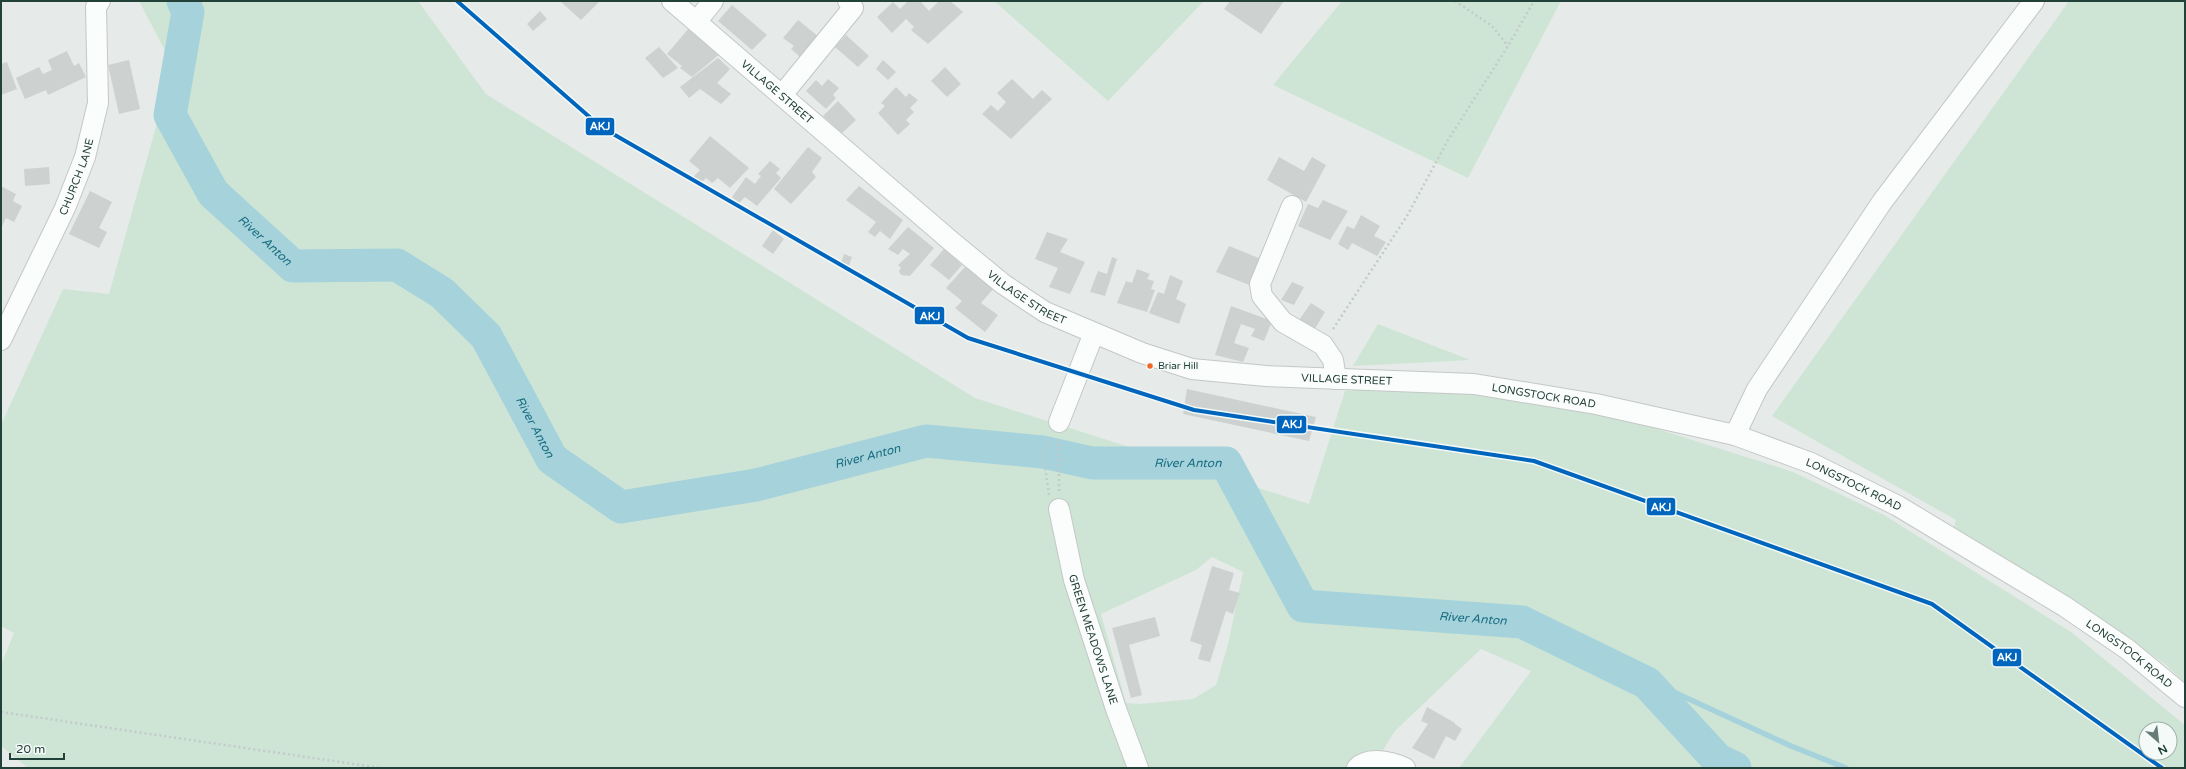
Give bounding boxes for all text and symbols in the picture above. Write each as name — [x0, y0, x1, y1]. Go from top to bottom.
street label: VILLAGE STREET — [739, 57, 816, 127]
line badge: AKJ — [585, 117, 615, 136]
text: AKJ — [590, 120, 610, 133]
street label: CHURCH LANE — [56, 137, 96, 217]
water label: River Anton — [235, 212, 295, 269]
street label: VILLAGE STREET — [985, 267, 1069, 327]
line badge: AKJ — [914, 306, 945, 325]
text: AKJ — [920, 310, 940, 323]
place label: Briar Hill — [1158, 360, 1198, 372]
marker: Briar Hill — [1145, 361, 1155, 371]
street label: VILLAGE STREET — [1301, 371, 1393, 387]
street label: LONGSTOCK ROAD — [1491, 381, 1597, 410]
water label: River Anton — [513, 394, 557, 461]
line badge: AKJ — [1276, 415, 1307, 434]
text: AKJ — [1282, 418, 1302, 431]
water label: River Anton — [833, 441, 902, 471]
street label: LONGSTOCK ROAD — [1804, 455, 1904, 513]
water label: River Anton — [1154, 456, 1222, 470]
line badge: AKJ — [1646, 497, 1676, 516]
text: AKJ — [1651, 501, 1671, 514]
street label: GREEN MEADOWS LANE — [1066, 573, 1121, 706]
water label: River Anton — [1439, 609, 1508, 628]
street label: LONGSTOCK ROAD — [2084, 617, 2175, 690]
line badge: AKJ — [1992, 648, 2022, 667]
text: AKJ — [1997, 651, 2017, 664]
north arrow — [2138, 721, 2178, 761]
scale bar — [10, 735, 64, 761]
text: 20 m — [16, 742, 45, 756]
text: N — [2156, 742, 2169, 757]

